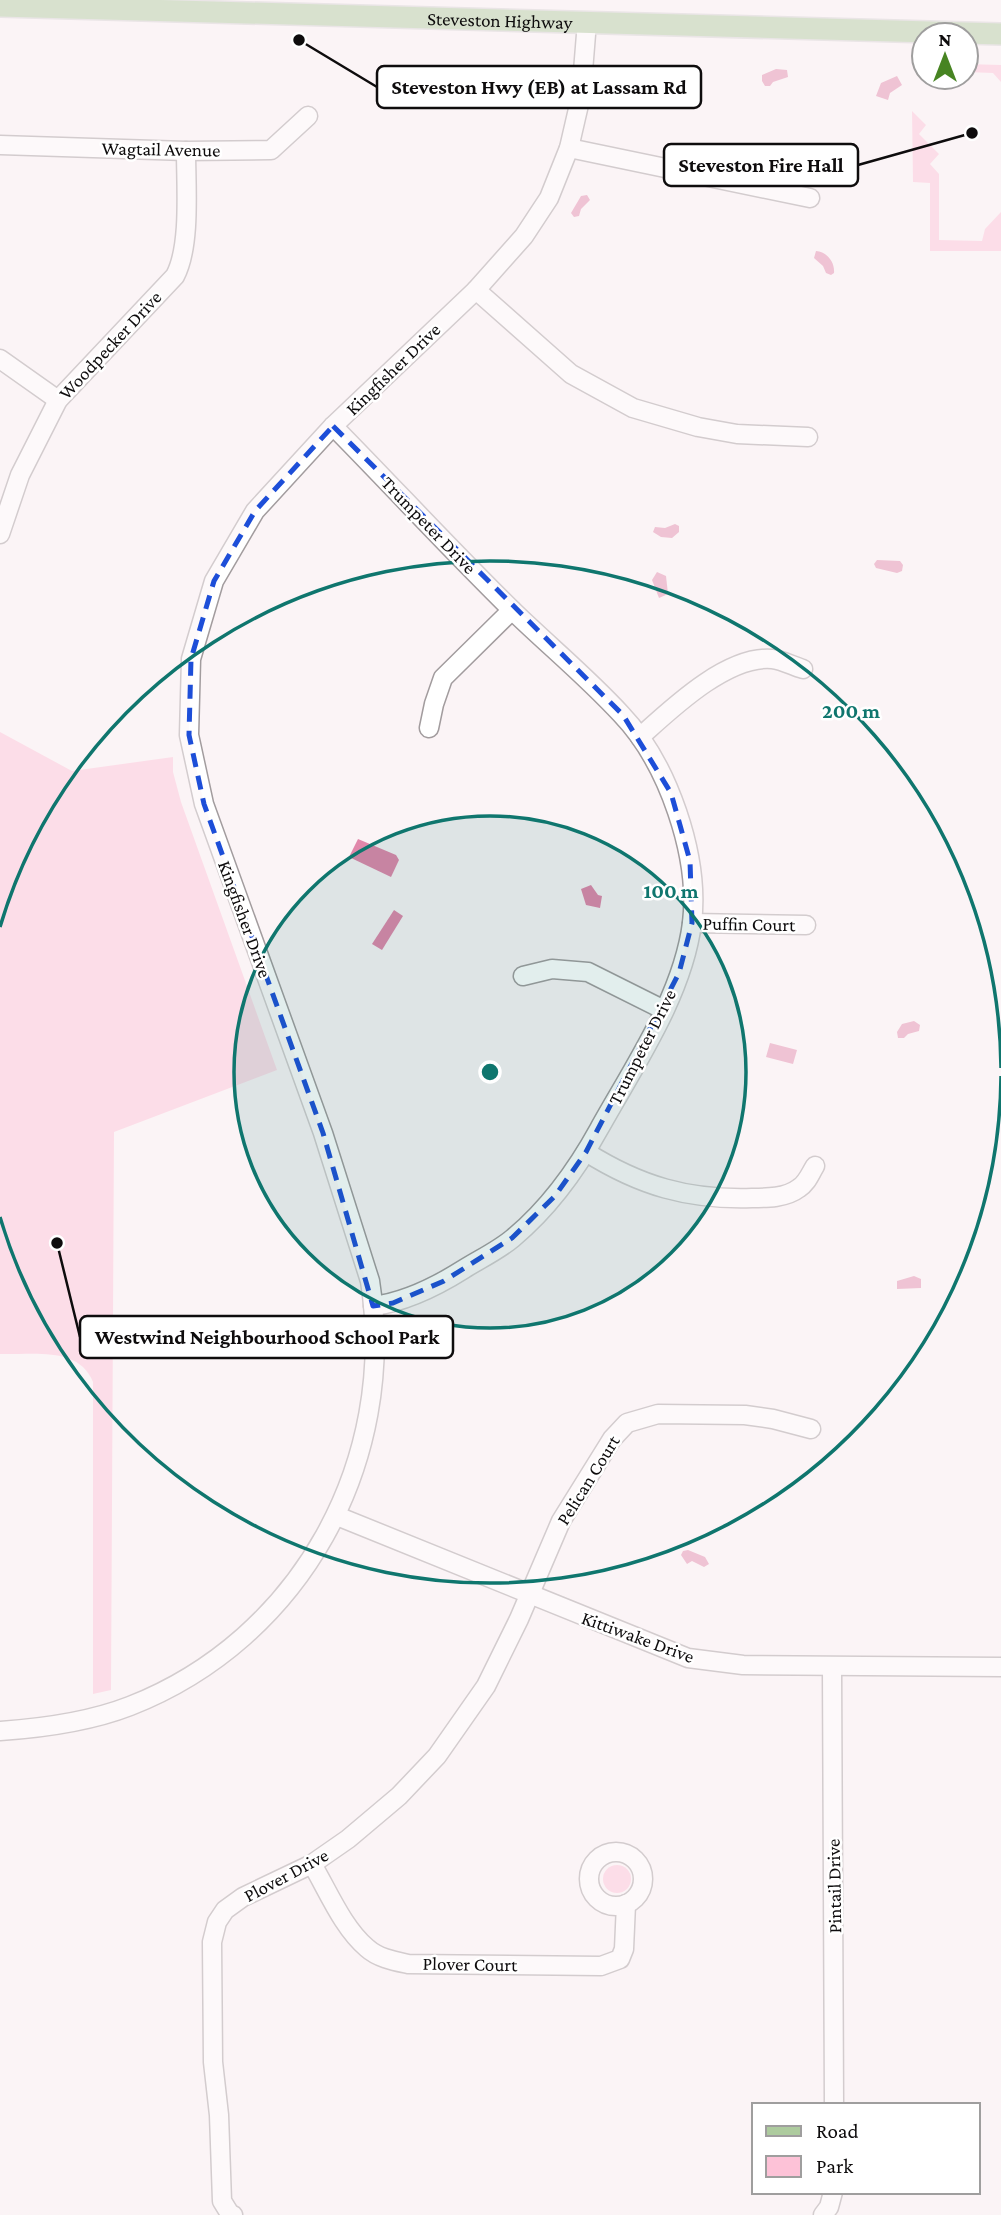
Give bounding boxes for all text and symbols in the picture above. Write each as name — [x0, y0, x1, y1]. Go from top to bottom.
street label: Steveston Highway — [427, 7, 573, 33]
north arrow — [910, 21, 980, 91]
text: N — [939, 29, 952, 50]
callout: Steveston Hwy (EB) at Lassam Rd — [377, 66, 701, 108]
text: Steveston Hwy (EB) at Lassam Rd — [391, 75, 687, 99]
street label: Wagtail Avenue — [101, 137, 221, 161]
callout: Steveston Fire Hall — [664, 144, 858, 186]
text: Steveston Fire Hall — [678, 153, 844, 177]
street label: Woodpecker Drive — [54, 286, 166, 404]
street label: Kingfisher Drive — [341, 319, 445, 419]
street label: Trumpeter Drive — [377, 472, 481, 578]
text: 200 m — [822, 699, 880, 723]
street label: Kingfisher Drive — [214, 858, 276, 980]
text: 100 m — [643, 879, 699, 903]
street label: Puffin Court — [702, 913, 796, 935]
street label: Trumpeter Drive — [604, 986, 680, 1108]
centre of rings — [478, 1060, 502, 1084]
callout: Westwind Neighbourhood School Park — [80, 1316, 453, 1358]
text: Westwind Neighbourhood School Park — [94, 1325, 440, 1349]
street label: Pelican Court — [552, 1431, 624, 1529]
street label: Kittiwake Drive — [579, 1607, 697, 1667]
street label: Pintail Drive — [823, 1839, 845, 1933]
street label: Plover Drive — [240, 1844, 332, 1906]
street label: Plover Court — [422, 1953, 518, 1975]
legend — [752, 2103, 980, 2194]
text: Road — [816, 2119, 859, 2143]
text: Park — [816, 2154, 853, 2178]

